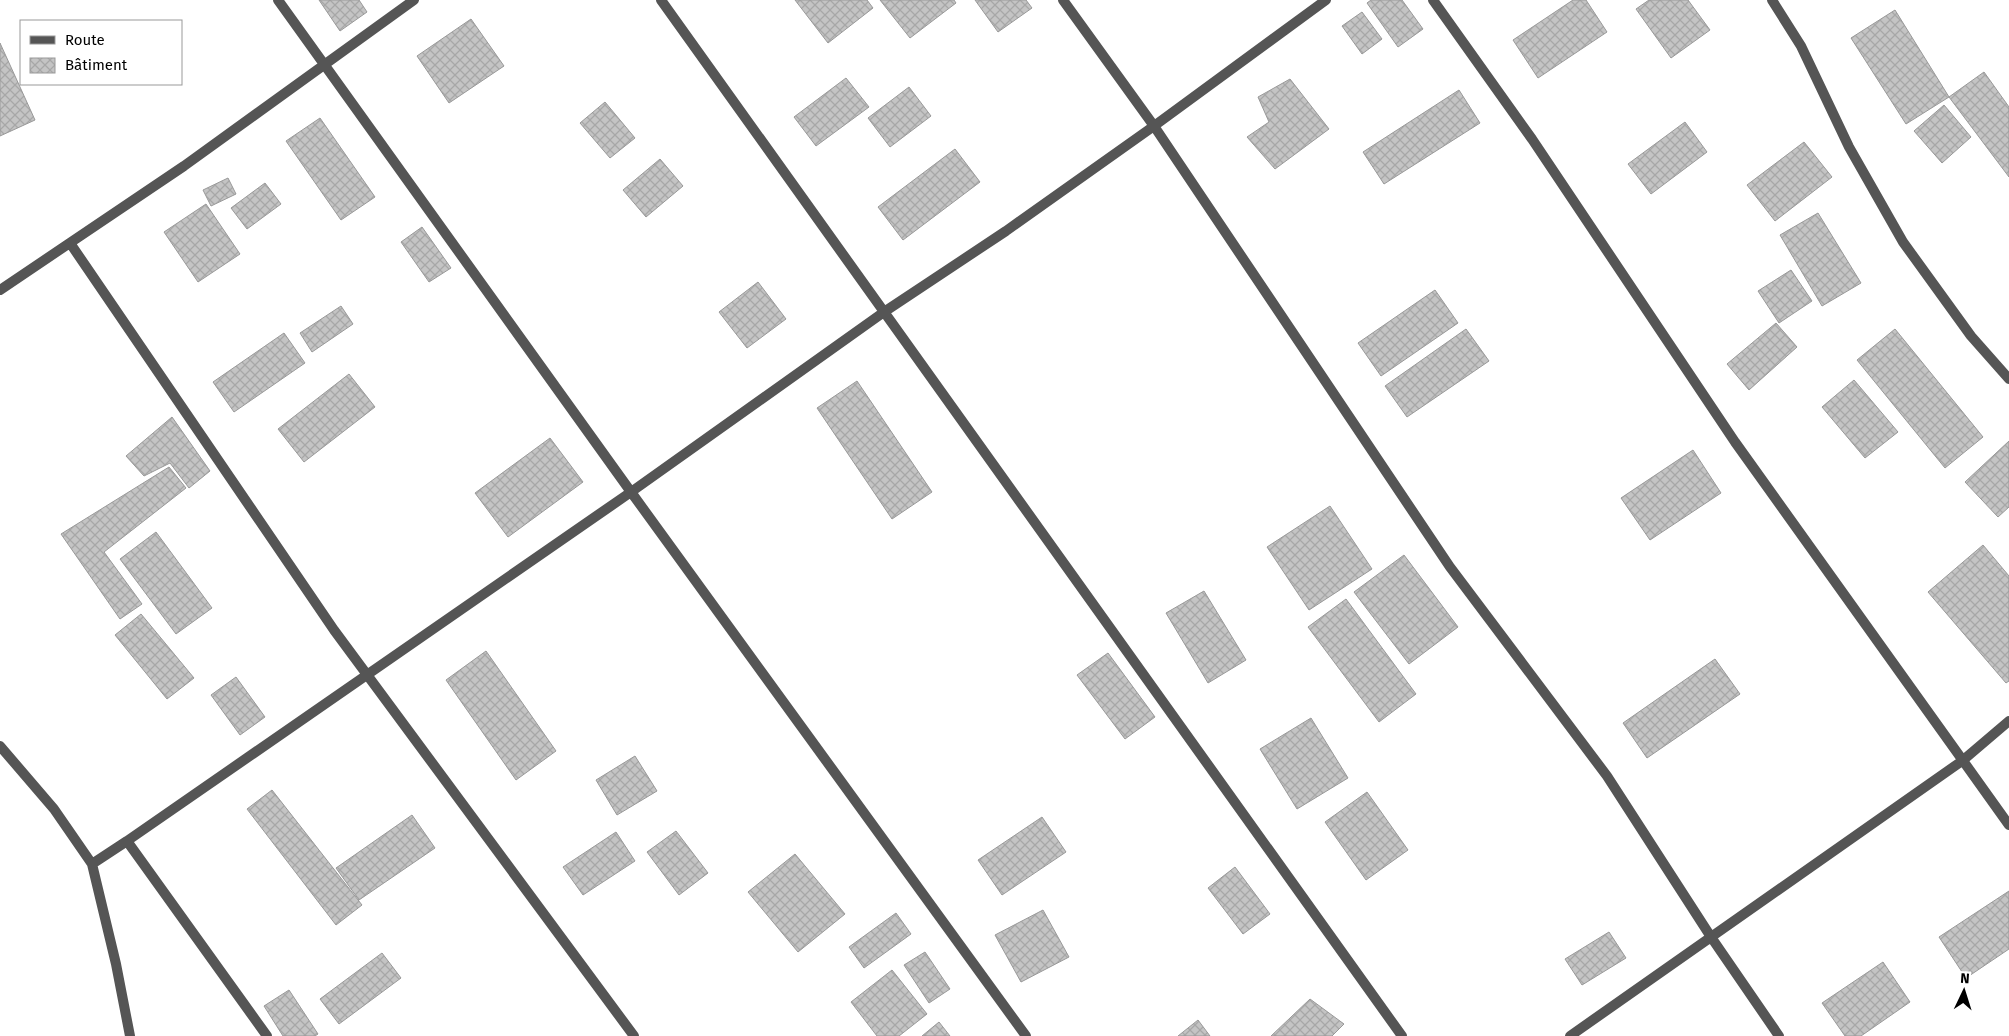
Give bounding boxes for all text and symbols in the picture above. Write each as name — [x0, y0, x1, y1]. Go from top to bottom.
legend — [20, 20, 182, 85]
text: Route — [65, 31, 105, 49]
text: Bâtiment — [65, 56, 128, 74]
north arrow — [1939, 966, 1989, 1016]
text: N — [1960, 970, 1970, 987]

